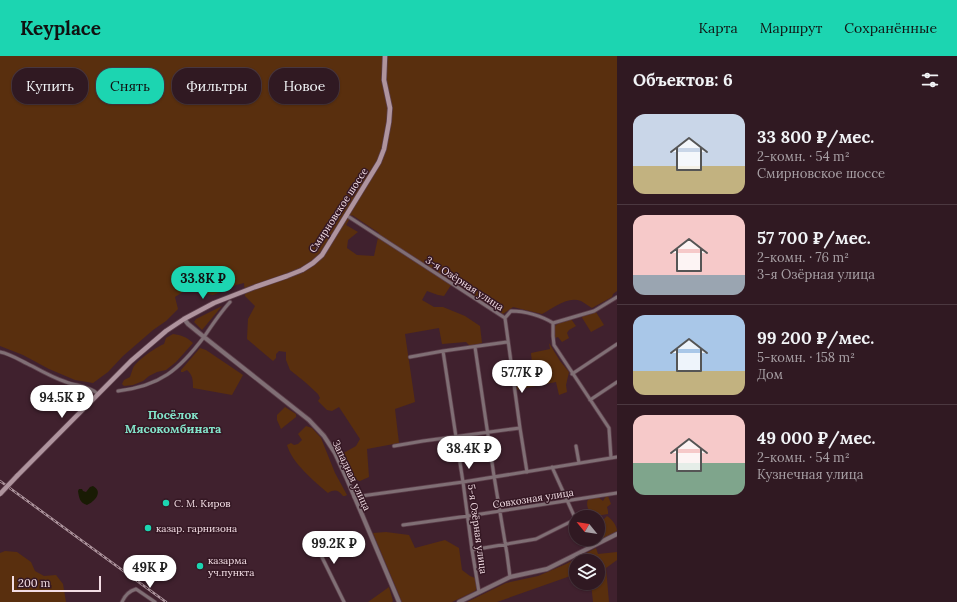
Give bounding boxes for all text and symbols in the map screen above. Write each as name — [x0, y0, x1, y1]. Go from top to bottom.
text: Keyplace — [20, 16, 101, 40]
text: Карта — [698, 19, 738, 37]
text: Маршрут — [760, 19, 822, 37]
text: Сохранённые — [844, 19, 937, 37]
chip: Купить — [12, 68, 88, 104]
chip: Снять — [96, 68, 164, 104]
chip: Фильтры — [172, 68, 261, 104]
chip: Новое — [269, 68, 339, 104]
text: Объектов: 6 — [633, 69, 733, 91]
icon: filters — [919, 69, 941, 91]
text: 33 800 ₽/мес. — [757, 126, 874, 148]
icon: home — [665, 130, 713, 178]
text: 2-комн. · 54 m² — [757, 148, 850, 165]
street label: Смирновское шоссе — [306, 165, 371, 255]
text: Смирновское шоссе — [757, 165, 885, 182]
text: 57 700 ₽/мес. — [757, 227, 871, 249]
icon: home — [665, 231, 713, 279]
text: 2-комн. · 76 m² — [757, 249, 849, 266]
street label: 3-я Озёрная улица — [423, 253, 506, 314]
pin: 33.8K ₽ — [166, 266, 240, 300]
text: 3-я Озёрная улица — [757, 266, 875, 283]
text: 33.8K ₽ — [180, 270, 226, 287]
text: 99 200 ₽/мес. — [757, 327, 874, 349]
icon: home — [665, 331, 713, 379]
text: 5-комн. · 158 m² — [757, 349, 855, 366]
pin: 57.7K ₽ — [485, 360, 559, 394]
text: 57.7K ₽ — [501, 364, 543, 381]
text: Дом — [757, 366, 783, 383]
pin: 94.5K ₽ — [25, 385, 99, 419]
text: 94.5K ₽ — [39, 389, 85, 406]
district label: Посёлок Мясокомбината — [125, 407, 222, 436]
text: 49 000 ₽/мес. — [757, 427, 875, 449]
icon: home — [665, 431, 713, 479]
pin: 38.4K ₽ — [432, 436, 506, 470]
street label: Западная улица — [329, 438, 374, 513]
text: 38.4K ₽ — [446, 440, 492, 457]
text: 2-комн. · 54 m² — [757, 449, 850, 466]
text: Кузнечная улица — [757, 466, 863, 483]
street label: 5-я Озёрная улица — [465, 483, 490, 575]
street label: Совхозная улица — [492, 486, 575, 511]
place label: С. М. Киров — [174, 497, 230, 510]
marker: С. М. Киров — [161, 498, 171, 508]
north arrow — [569, 510, 605, 546]
map controls — [569, 510, 605, 590]
place label: казар. гарнизона — [156, 522, 237, 535]
marker: казар. гарнизона — [143, 523, 153, 533]
pin: 99.2K ₽ — [297, 531, 371, 565]
text: 99.2K ₽ — [311, 535, 357, 552]
place label: казарма уч.пункта — [208, 554, 254, 579]
button: layers — [569, 554, 605, 590]
pin: 49K ₽ — [122, 555, 178, 589]
text: 49K ₽ — [132, 559, 168, 576]
marker: казарма уч.пункта — [195, 561, 205, 571]
scale bar — [12, 574, 101, 593]
text: 200 m — [18, 576, 50, 590]

